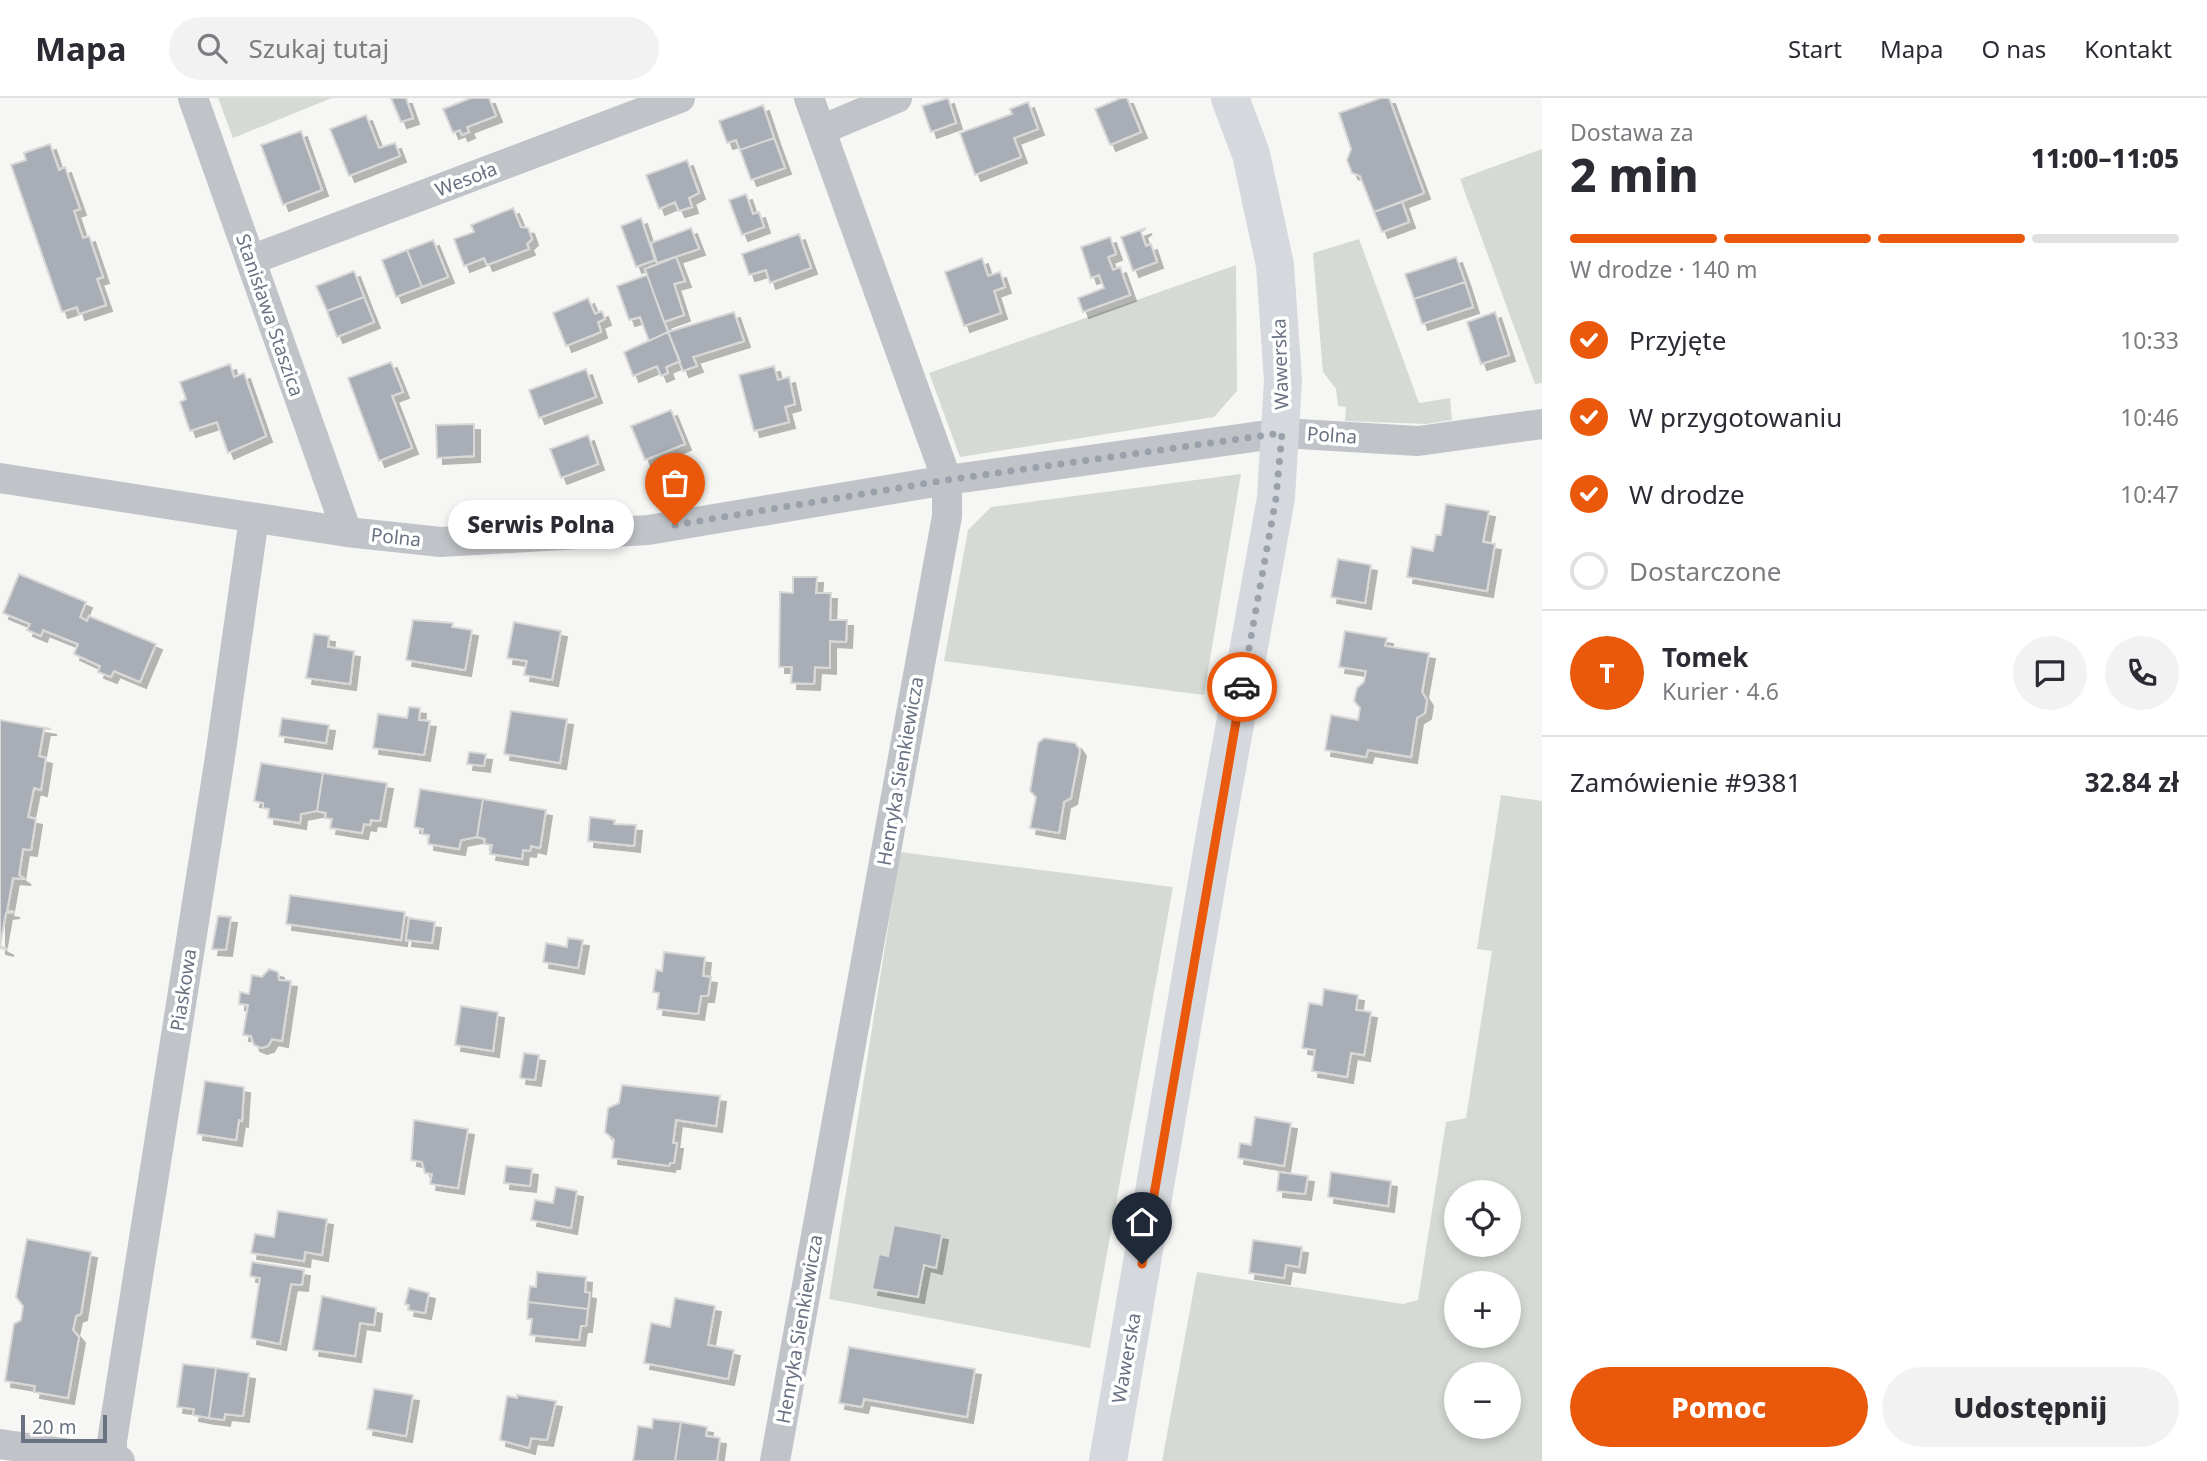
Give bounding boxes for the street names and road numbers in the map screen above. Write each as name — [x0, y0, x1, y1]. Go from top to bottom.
street label: Wesoła — [431, 155, 501, 203]
street label: Stanisława Staszica — [230, 230, 310, 400]
street label: Wawerska — [1265, 318, 1295, 410]
street label: Polna — [1306, 420, 1358, 450]
street label: Polna — [370, 521, 422, 553]
street label: Henryka Sienkiewicza — [871, 674, 929, 868]
street label: Piaskowa — [164, 947, 202, 1033]
street label: Henryka Sienkiewicza — [770, 1232, 828, 1426]
street label: Wawerska — [1105, 1311, 1147, 1405]

